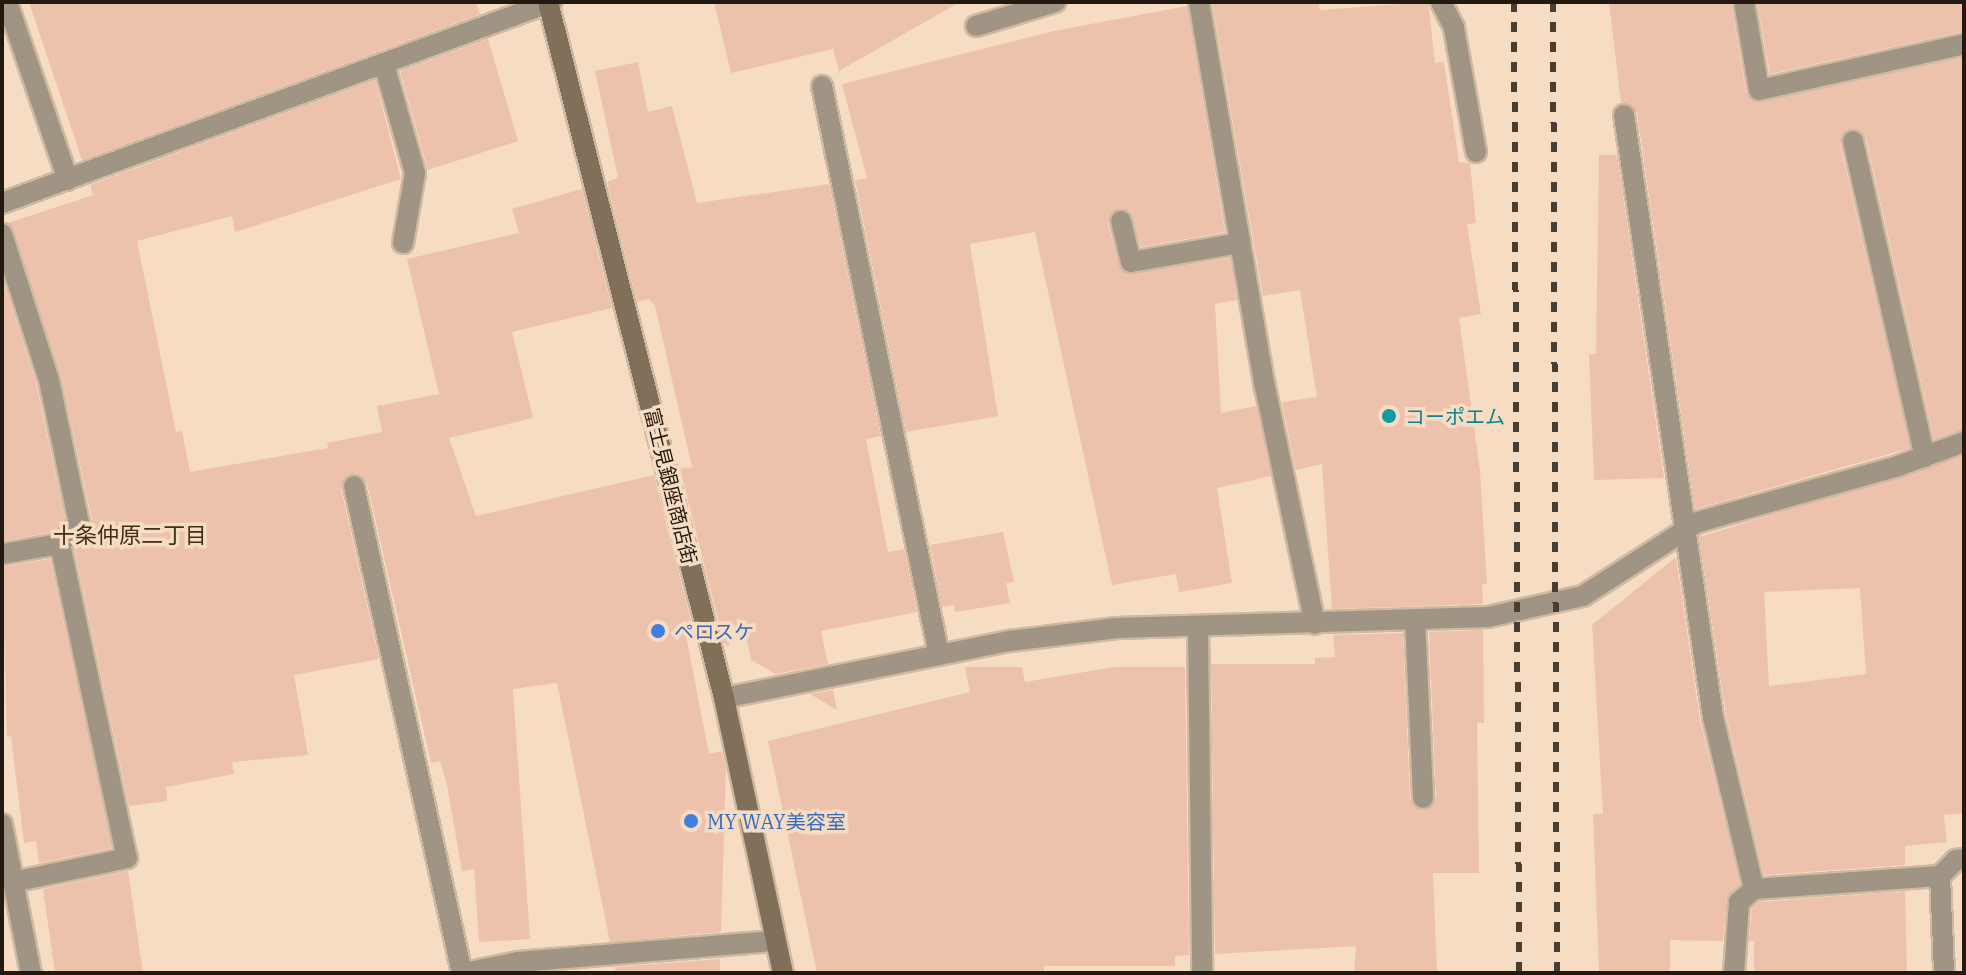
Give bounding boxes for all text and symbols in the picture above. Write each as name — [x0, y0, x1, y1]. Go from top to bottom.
place label: コーポエム — [1405, 404, 1505, 428]
street label: 富士見銀座商店街 — [640, 405, 702, 567]
marker: コーポエム — [1380, 407, 1398, 425]
district label: 十条仲原二丁目 — [53, 522, 207, 548]
place label: ペロスケ — [674, 619, 754, 643]
marker: ペロスケ — [649, 622, 667, 640]
place label: MY WAY美容室 — [707, 809, 846, 833]
marker: MY WAY美容室 — [682, 812, 700, 830]

